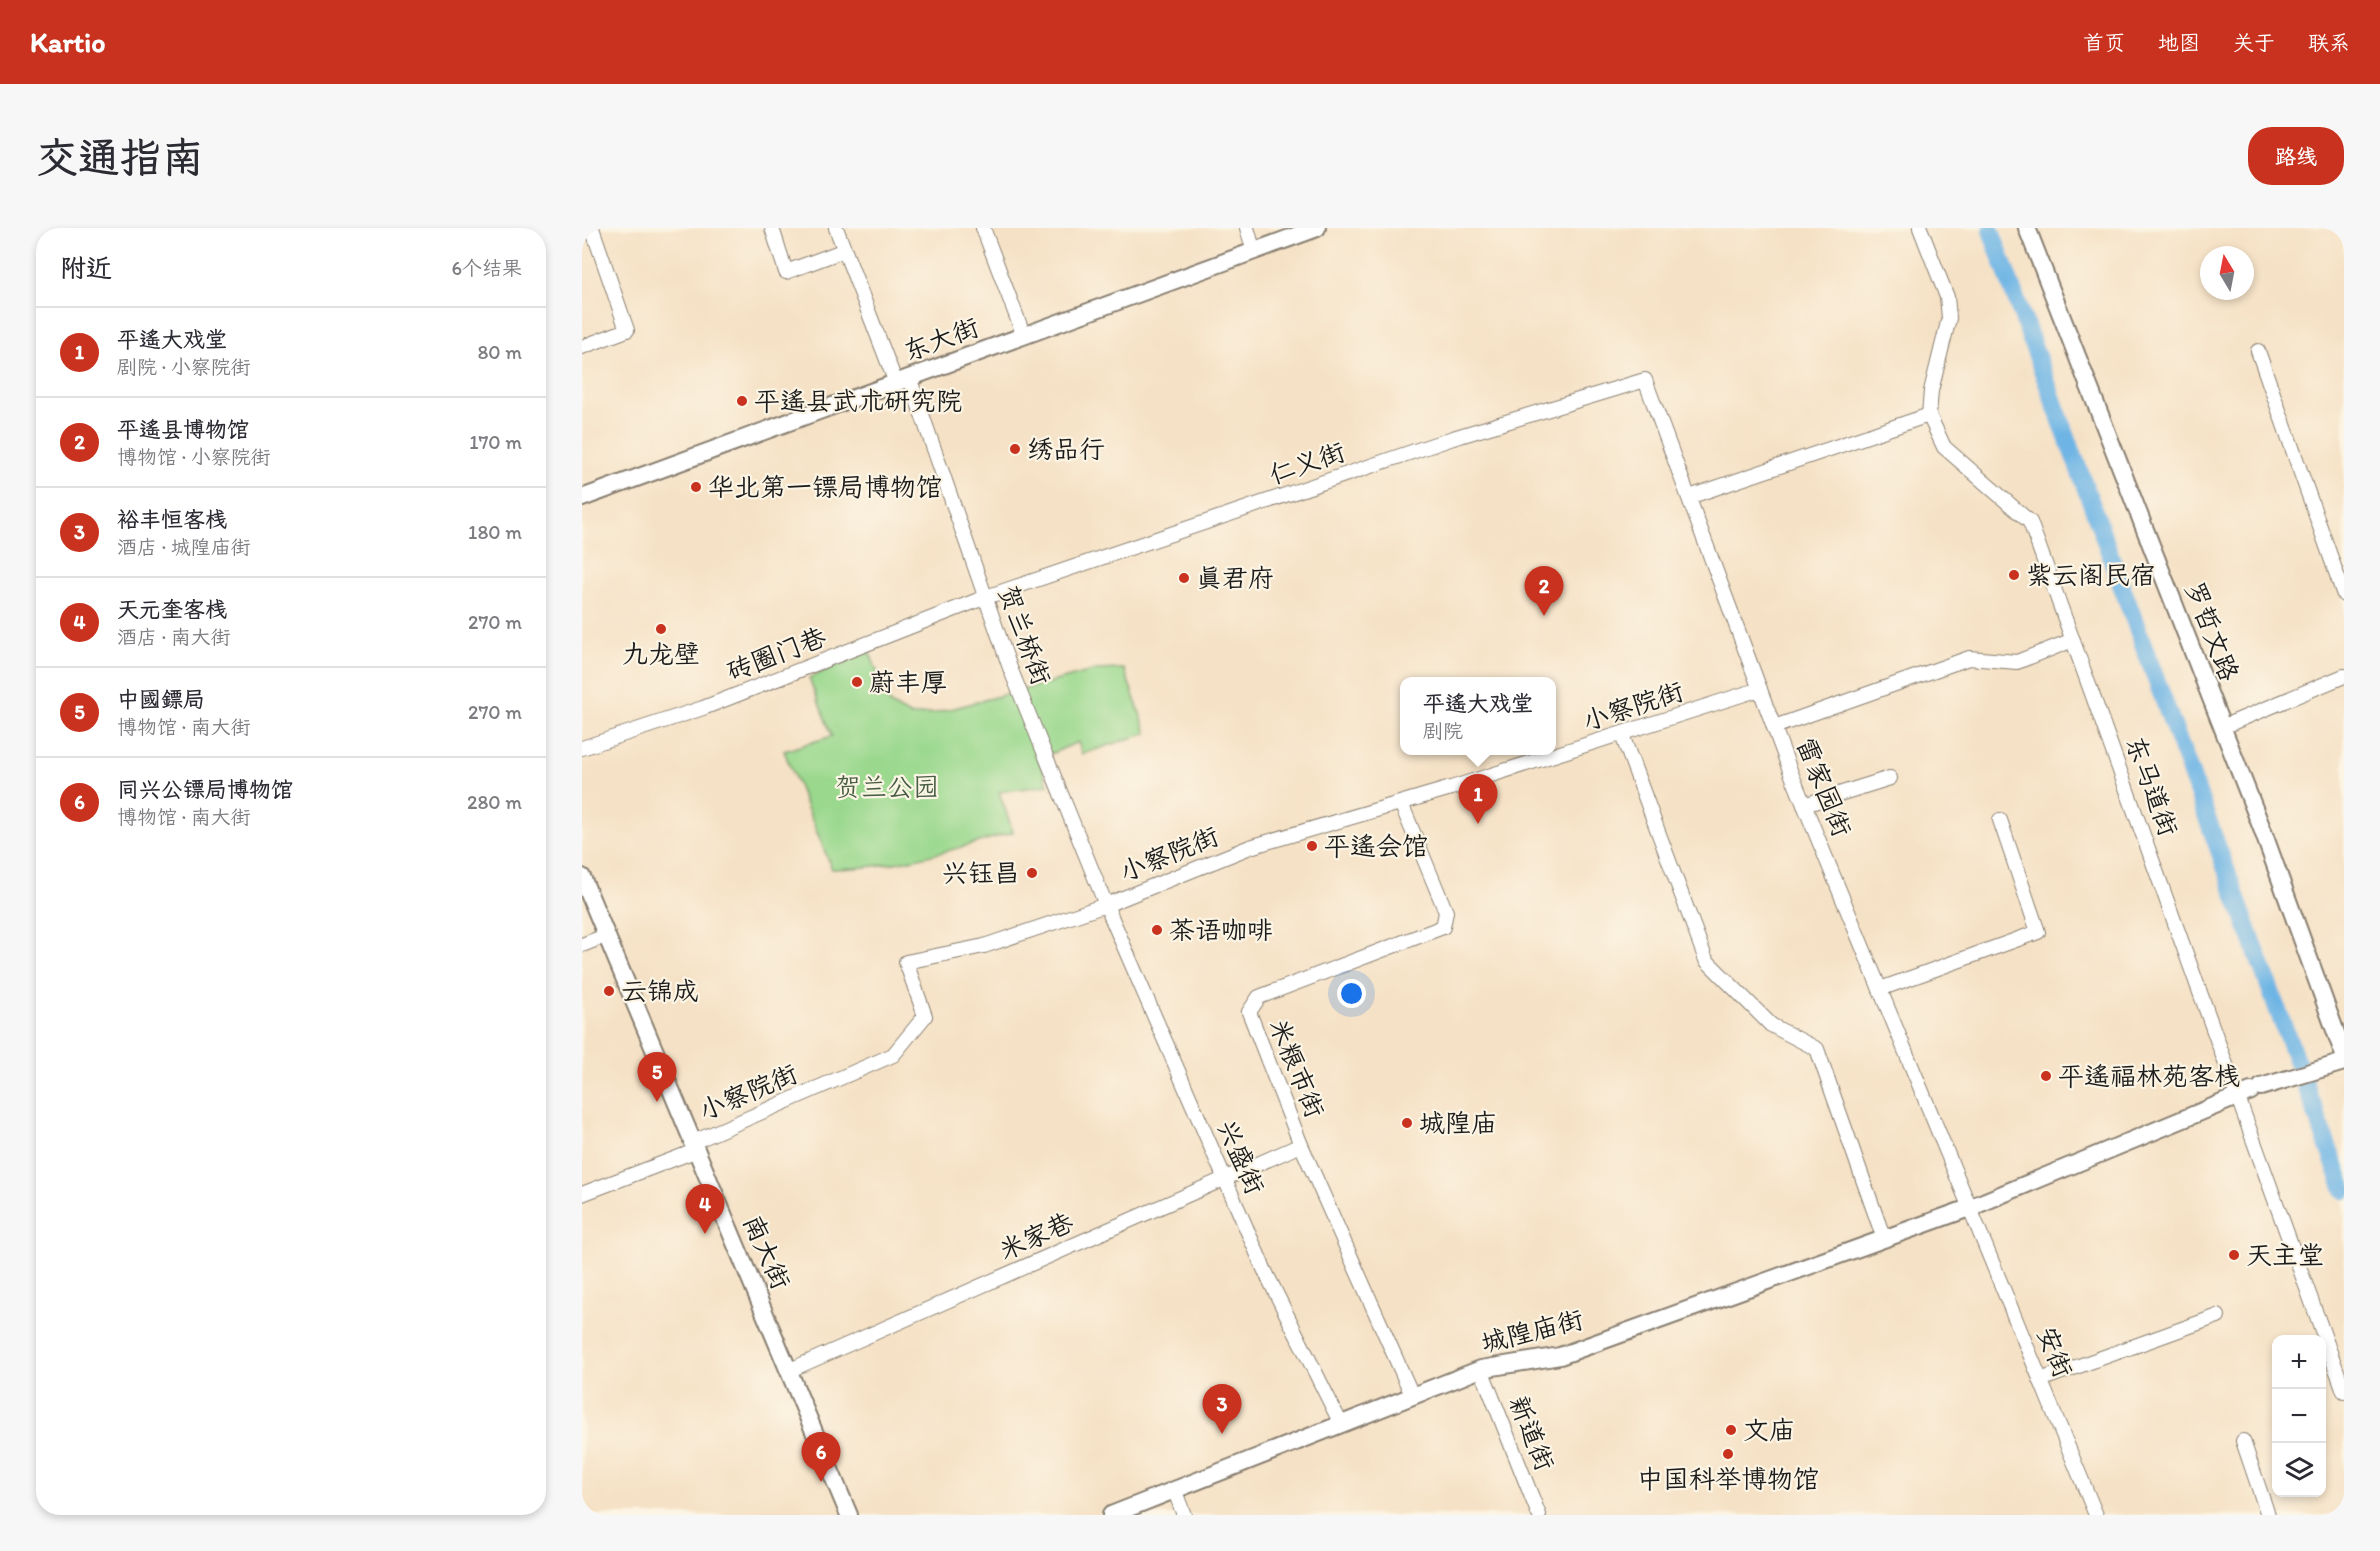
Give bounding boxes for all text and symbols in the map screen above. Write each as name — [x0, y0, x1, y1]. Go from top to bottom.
text: Kartio — [30, 25, 105, 59]
text: 首页 — [2083, 30, 2125, 55]
text: 地图 — [2158, 30, 2200, 55]
text: 关于 — [2233, 30, 2275, 55]
text: 联系 — [2308, 30, 2350, 55]
button: 路线 — [2248, 127, 2344, 185]
text: 交通指南 — [36, 132, 204, 183]
north arrow — [2200, 246, 2254, 300]
text: 附近 — [60, 252, 112, 284]
text: 6个结果 — [451, 256, 522, 280]
street label: 东大街 — [899, 311, 983, 367]
text: 平遥大戏堂 — [117, 326, 227, 353]
text: 1 — [75, 340, 84, 364]
text: 80 m — [477, 340, 522, 364]
text: 剧院 · 小察院街 — [117, 355, 251, 379]
place label: 平遥县武术研究院 — [754, 385, 962, 417]
marker: 平遥县武术研究院 — [735, 394, 749, 408]
text: 平遥县博物馆 — [117, 416, 249, 443]
text: 2 — [74, 430, 85, 454]
text: 170 m — [469, 430, 522, 454]
place label: 绣品行 — [1027, 433, 1105, 465]
street label: 仁义街 — [1265, 435, 1349, 491]
marker: 绣品行 — [1008, 442, 1022, 456]
text: 博物馆 · 小察院街 — [117, 445, 271, 469]
place label: 华北第一镖局博物馆 — [708, 471, 942, 503]
marker: 华北第一镖局博物馆 — [689, 480, 703, 494]
text: 裕丰恒客栈 — [117, 506, 227, 533]
text: 3 — [74, 520, 85, 544]
text: 180 m — [468, 520, 522, 544]
text: 酒店 · 城隍庙街 — [117, 535, 251, 559]
place label: 紫云阁民宿 — [2026, 559, 2156, 591]
place label: 真君府 — [1196, 562, 1274, 594]
pin: 2 — [1524, 566, 1564, 616]
marker: 紫云阁民宿 — [2007, 568, 2021, 582]
marker: 真君府 — [1177, 571, 1191, 585]
street label: 罗哲文路 — [2178, 577, 2246, 685]
street label: 贺兰桥街 — [992, 581, 1058, 689]
text: 天元奎客栈 — [117, 596, 227, 623]
text: 4 — [73, 610, 86, 634]
text: 270 m — [468, 610, 522, 634]
street label: 砖圈门巷 — [722, 620, 830, 688]
marker: 九龙壁 — [654, 622, 668, 636]
text: 酒店 · 南大街 — [117, 625, 231, 649]
place label: 九龙壁 — [622, 638, 700, 670]
place label: 蔚丰厚 — [869, 666, 947, 698]
marker: 蔚丰厚 — [850, 675, 864, 689]
street label: 小察院街 — [1579, 675, 1687, 737]
popup — [1400, 677, 1556, 755]
text: 中國鏢局 — [117, 686, 205, 713]
text: 平遥大戏堂 — [1423, 690, 1533, 717]
text: 5 — [74, 700, 85, 724]
text: 270 m — [468, 700, 522, 724]
text: 博物馆 · 南大街 — [117, 715, 251, 739]
text: 剧院 — [1423, 719, 1463, 743]
street label: 东马道街 — [2119, 732, 2185, 840]
street label: 雷家园街 — [1790, 733, 1858, 841]
park label: 贺兰公园 — [835, 771, 939, 803]
pin: 1 — [1458, 774, 1498, 824]
text: 同兴公镖局博物馆 — [117, 776, 293, 803]
text: 6 — [74, 790, 85, 814]
text: 280 m — [467, 790, 522, 814]
text: 博物馆 · 南大街 — [117, 805, 251, 829]
street label: 小察院街 — [1115, 820, 1223, 888]
place label: 平遥会馆 — [1324, 830, 1428, 862]
marker: 平遥会馆 — [1305, 839, 1319, 853]
place label: 兴钰昌 — [942, 857, 1020, 889]
marker: 兴钰昌 — [1025, 866, 1039, 880]
place label: 茶语咖啡 — [1169, 914, 1273, 946]
marker: 茶语咖啡 — [1150, 923, 1164, 937]
place label: 云锦成 — [621, 975, 699, 1007]
your location — [1337, 979, 1366, 1008]
marker: 云锦成 — [602, 984, 616, 998]
street label: 米粮市街 — [1263, 1014, 1331, 1122]
pin: 5 — [638, 1052, 676, 1102]
street label: 小察院街 — [694, 1057, 802, 1127]
place label: 平遥福林苑客栈 — [2058, 1060, 2240, 1092]
marker: 平遥福林苑客栈 — [2039, 1069, 2053, 1083]
place label: 城隍庙 — [1419, 1107, 1497, 1139]
street label: 兴盛街 — [1211, 1115, 1271, 1199]
marker: 城隍庙 — [1400, 1116, 1414, 1130]
pin: 4 — [686, 1184, 724, 1234]
street label: 米家巷 — [994, 1206, 1078, 1266]
street label: 南大街 — [737, 1210, 797, 1294]
place label: 天主堂 — [2246, 1239, 2324, 1271]
marker: 天主堂 — [2227, 1248, 2241, 1262]
street label: 城隍庙街 — [1478, 1303, 1586, 1359]
street label: 安街 — [2030, 1322, 2080, 1382]
map controls — [2272, 1335, 2326, 1497]
button: + — [2272, 1335, 2326, 1389]
pin: 3 — [1202, 1384, 1242, 1434]
button: − — [2272, 1389, 2326, 1443]
street label: 新道街 — [1503, 1391, 1561, 1475]
place label: 文庙 — [1743, 1414, 1795, 1446]
marker: 文庙 — [1724, 1423, 1738, 1437]
pin: 6 — [802, 1432, 840, 1482]
button: layers — [2272, 1443, 2326, 1497]
marker: 中国科举博物馆 — [1721, 1447, 1735, 1461]
place label: 中国科举博物馆 — [1637, 1463, 1819, 1495]

